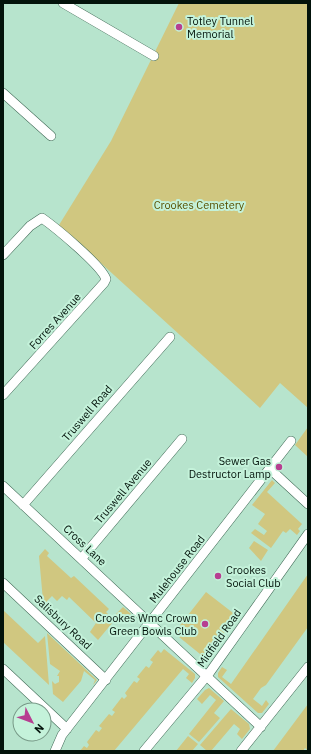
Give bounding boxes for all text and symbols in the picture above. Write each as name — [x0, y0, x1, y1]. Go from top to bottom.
place label: Totley Tunnel Memorial — [187, 14, 253, 41]
marker: Totley Tunnel Memorial — [174, 22, 184, 32]
park label: Crookes Cemetery — [154, 198, 245, 212]
street label: Forres Avenue — [26, 290, 84, 352]
street label: Truswell Road — [59, 382, 115, 444]
place label: Sewer Gas Destructor Lamp — [189, 454, 271, 481]
street label: Truswell Avenue — [92, 455, 154, 527]
marker: Sewer Gas Destructor Lamp — [274, 462, 284, 472]
street label: Cross Lane — [61, 522, 109, 568]
street label: Mulehouse Road — [146, 532, 208, 606]
place label: Crookes Social Club — [226, 563, 281, 590]
marker: Crookes Social Club — [213, 571, 223, 581]
street label: Salisbury Road — [31, 592, 95, 652]
street label: Midfield Road — [194, 606, 244, 670]
place label: Crookes Wmc Crown Green Bowls Club — [95, 611, 197, 638]
marker: Crookes Wmc Crown Green Bowls Club — [200, 619, 210, 629]
north arrow — [12, 702, 52, 742]
text: N — [32, 721, 47, 736]

